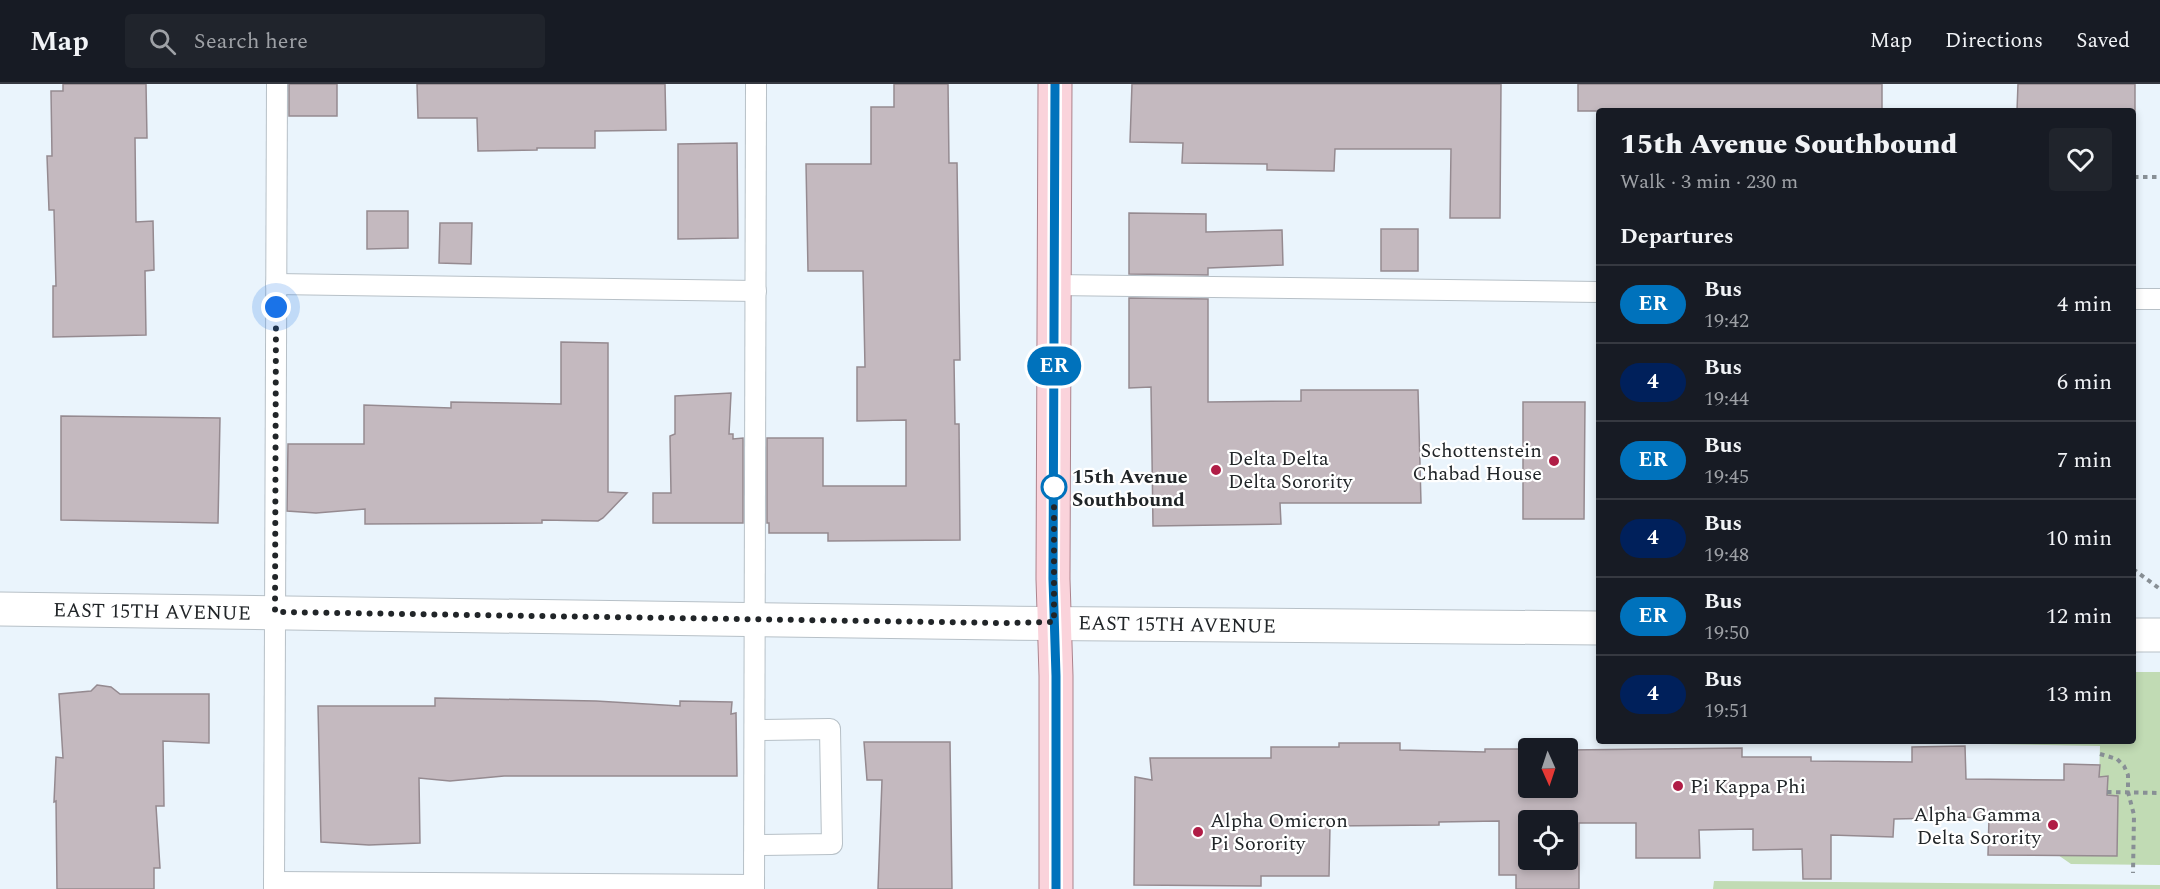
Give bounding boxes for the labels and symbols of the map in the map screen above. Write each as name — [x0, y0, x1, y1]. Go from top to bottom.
your location — [261, 292, 291, 322]
line badge: ER — [1027, 346, 1081, 386]
place label: Schottenstein Chabad House — [1412, 436, 1542, 489]
place label: Delta Delta Delta Sorority — [1228, 444, 1354, 497]
marker: Schottenstein Chabad House — [1547, 454, 1561, 468]
place label: 15th Avenue Southbound — [1072, 462, 1188, 515]
marker: Delta Delta Delta Sorority — [1209, 463, 1223, 477]
marker: 15th Avenue Southbound — [1041, 474, 1067, 500]
street label: EAST 15TH AVENUE — [53, 595, 251, 629]
street label: EAST 15TH AVENUE — [1078, 608, 1276, 642]
north arrow — [1518, 738, 1578, 798]
place label: Pi Kappa Phi — [1690, 772, 1806, 802]
marker: Pi Kappa Phi — [1671, 779, 1685, 793]
place label: Alpha Gamma Delta Sorority — [1913, 800, 2042, 853]
place label: Alpha Omicron Pi Sorority — [1210, 806, 1348, 859]
marker: Alpha Gamma Delta Sorority — [2046, 818, 2060, 832]
marker: Alpha Omicron Pi Sorority — [1191, 825, 1205, 839]

